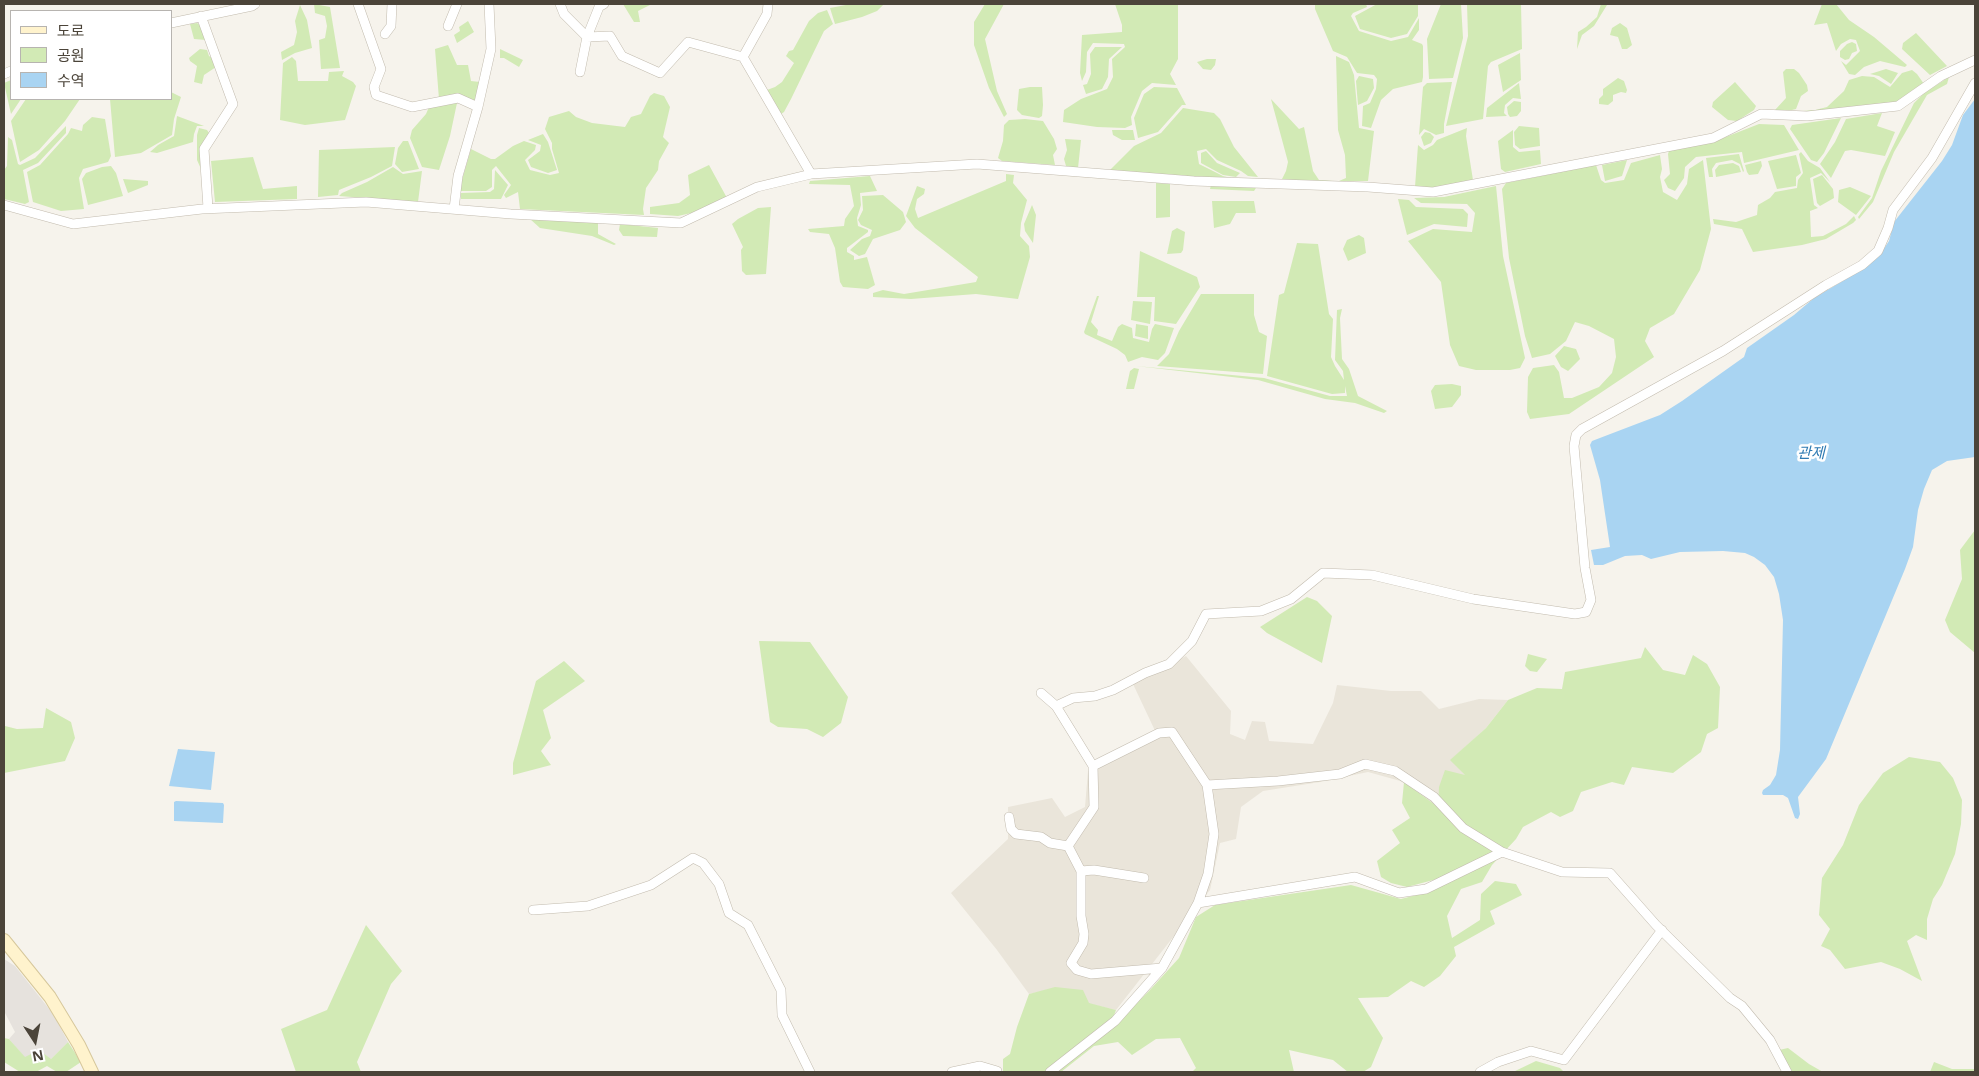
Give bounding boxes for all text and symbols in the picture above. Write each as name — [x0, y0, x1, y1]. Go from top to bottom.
legend — [10, 10, 172, 100]
text: 도로 — [57, 20, 85, 40]
text: 공원 — [57, 45, 85, 65]
text: 수역 — [57, 70, 85, 90]
water label: 관제 — [1797, 445, 1825, 463]
north arrow — [10, 1016, 60, 1066]
text: N — [31, 1046, 45, 1067]

